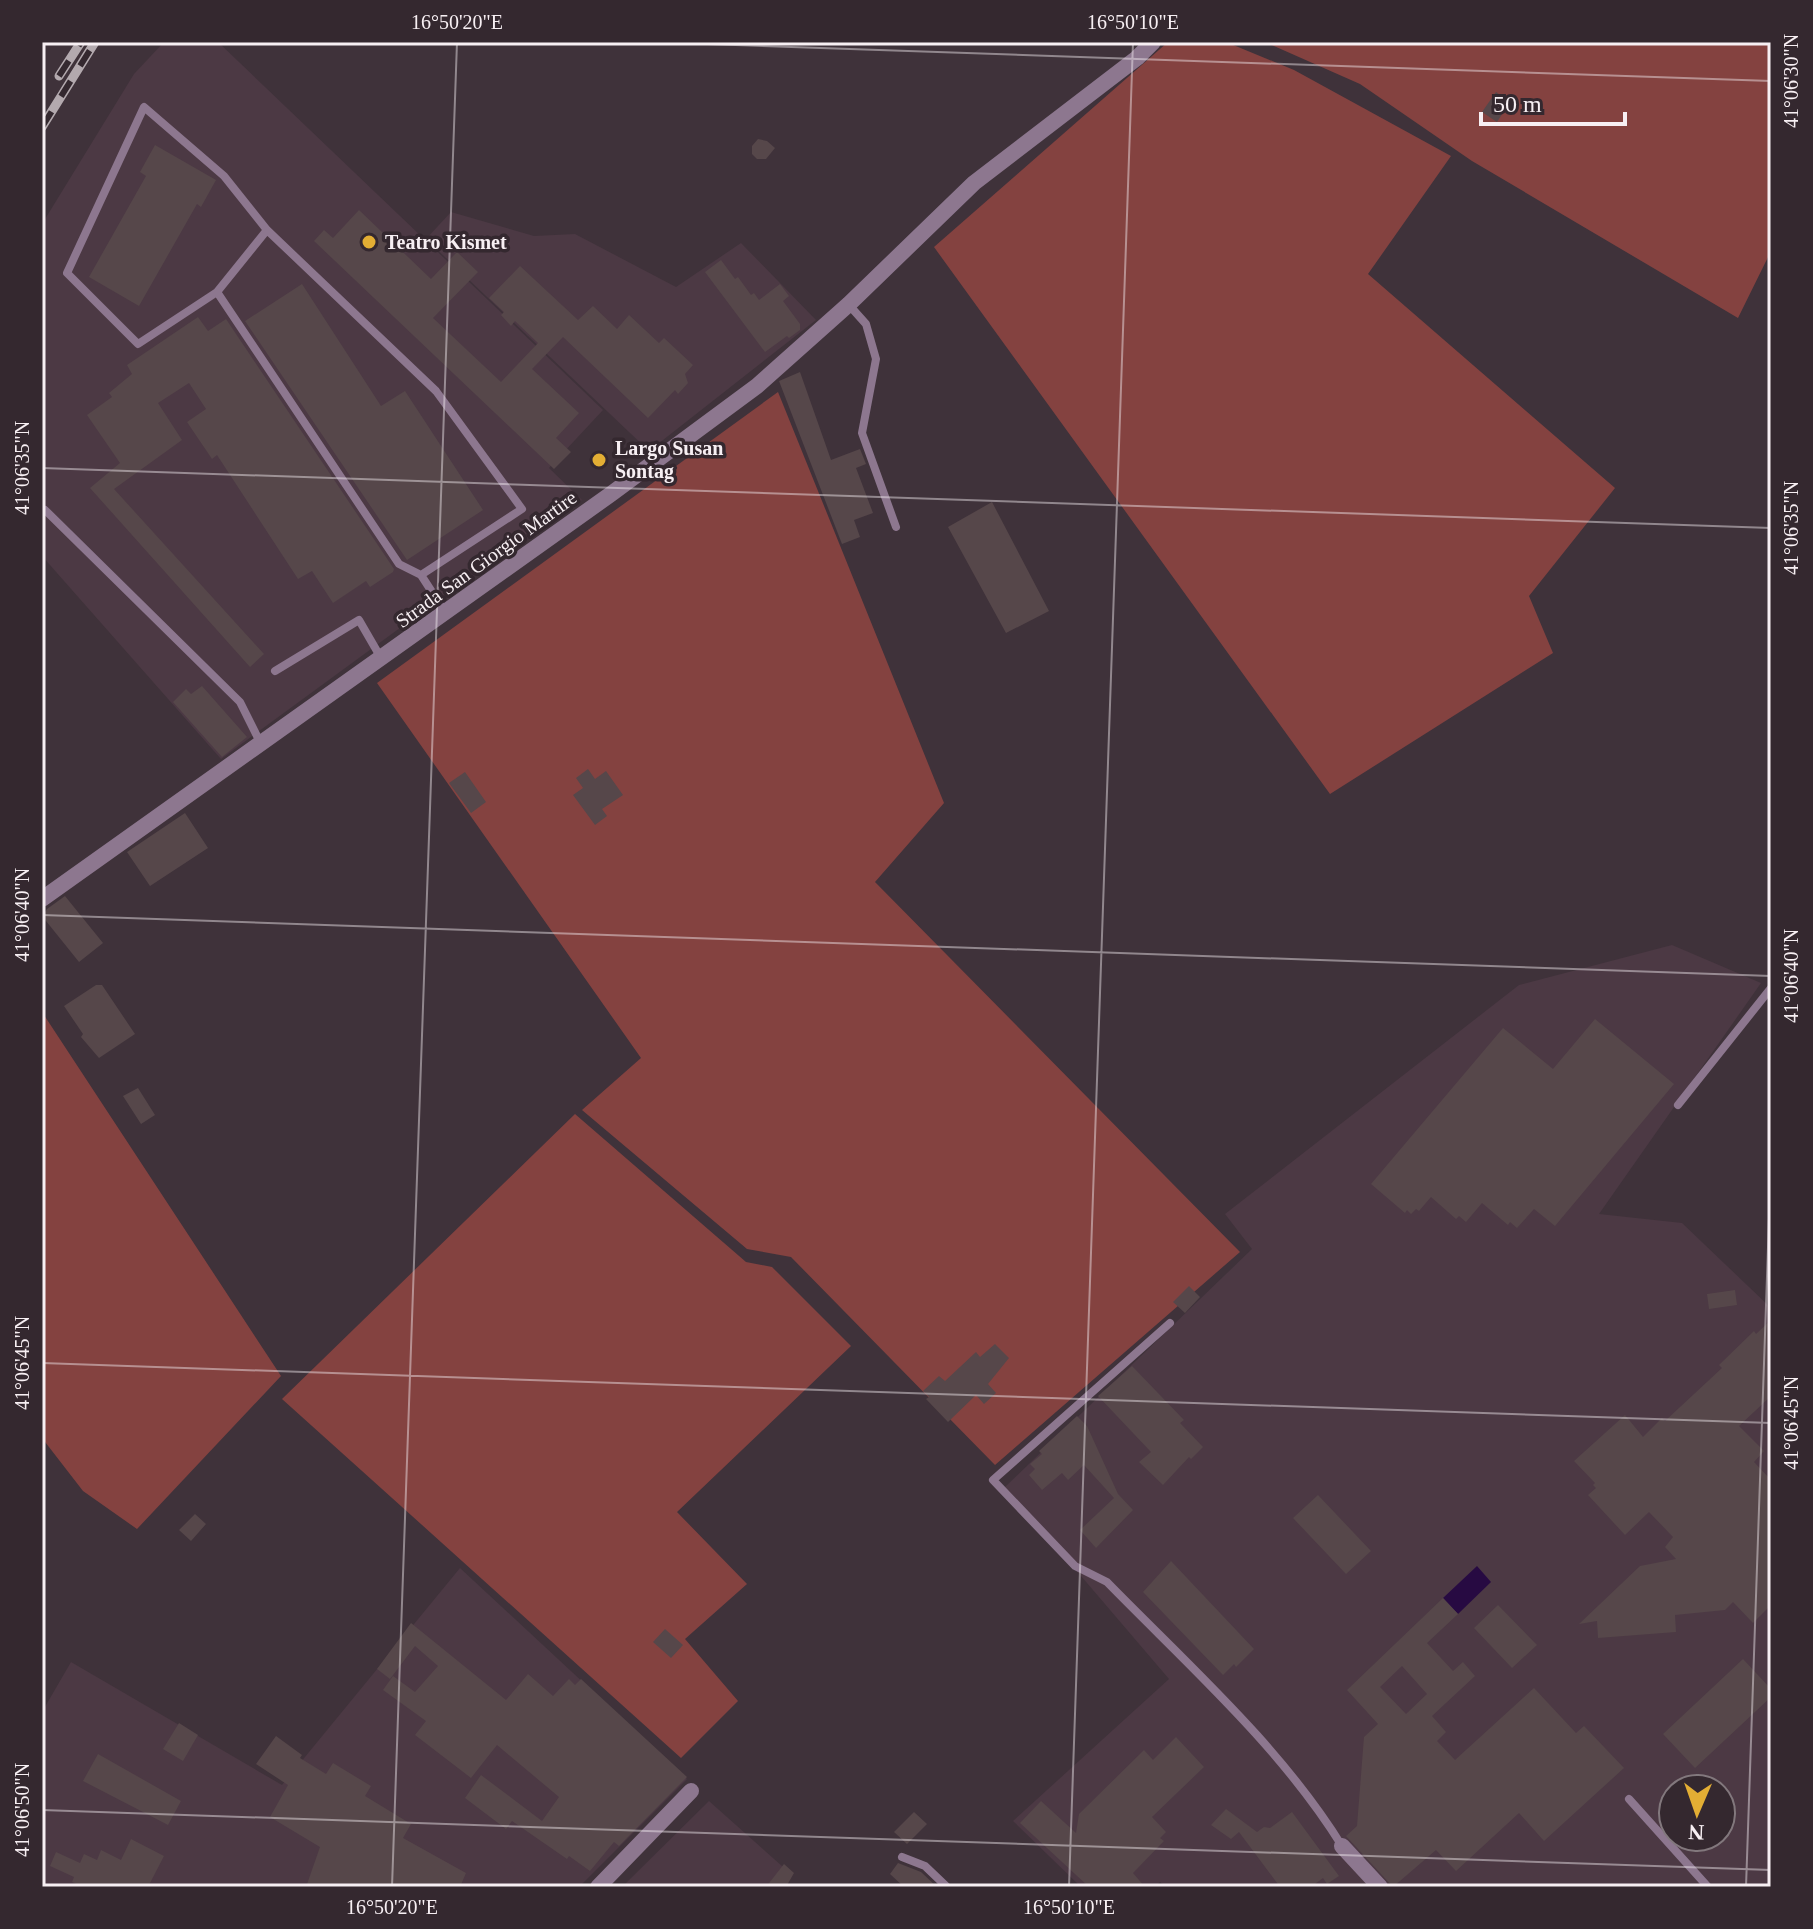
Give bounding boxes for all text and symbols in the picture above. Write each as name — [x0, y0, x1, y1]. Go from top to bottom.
text: 16°50'20"E — [411, 11, 503, 33]
text: 16°50'10"E — [1087, 11, 1179, 33]
text: 41°06'30"N — [1780, 34, 1802, 128]
scale bar — [1481, 76, 1625, 126]
text: 50 m — [1493, 91, 1542, 117]
place label: Teatro Kismet — [385, 231, 507, 253]
marker: Teatro Kismet — [360, 233, 378, 251]
text: 41°06'35"N — [11, 421, 33, 515]
place label: Largo Susan Sontag — [615, 437, 723, 483]
marker: Largo Susan Sontag — [590, 451, 608, 469]
text: 41°06'35"N — [1780, 481, 1802, 575]
street label: Strada San Giorgio Martire — [391, 486, 581, 633]
text: 41°06'40"N — [11, 868, 33, 962]
text: 41°06'40"N — [1780, 929, 1802, 1023]
text: 41°06'45"N — [11, 1316, 33, 1410]
text: 41°06'45"N — [1780, 1376, 1802, 1470]
text: 41°06'50"N — [11, 1763, 33, 1857]
north arrow — [1657, 1773, 1737, 1853]
text: N — [1688, 1820, 1705, 1845]
text: 16°50'20"E — [346, 1896, 438, 1918]
text: 16°50'10"E — [1023, 1896, 1115, 1918]

